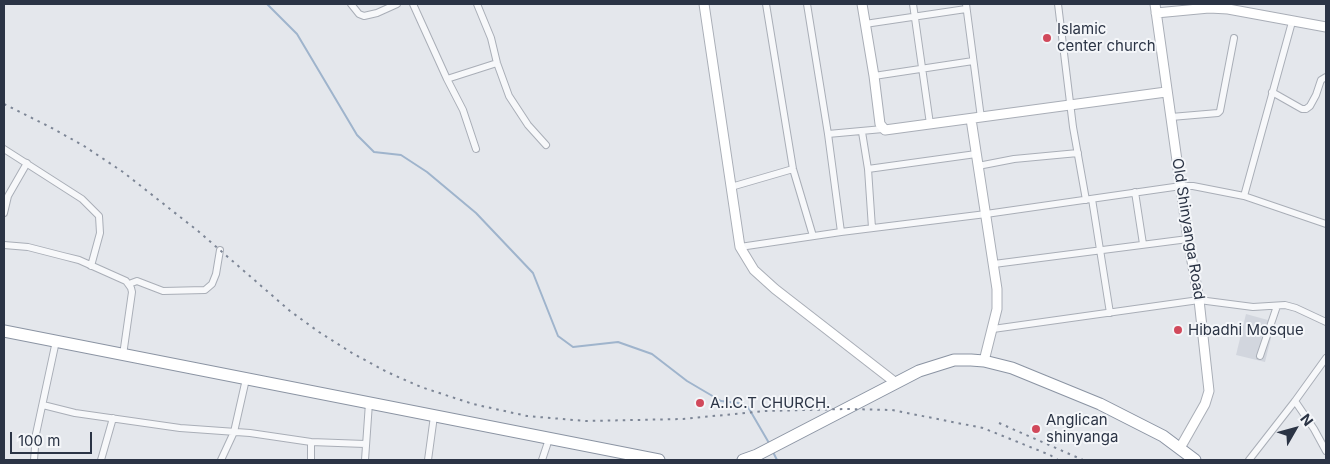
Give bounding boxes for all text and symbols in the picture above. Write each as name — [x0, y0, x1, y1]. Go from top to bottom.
place label: Islamic center church — [1057, 20, 1156, 55]
marker: Islamic center church — [1041, 32, 1053, 44]
street label: Old Shinyanga Road — [1168, 157, 1208, 301]
place label: Hibadhi Mosque — [1188, 321, 1304, 339]
marker: Hibadhi Mosque — [1172, 324, 1184, 336]
place label: A.I.C.T CHURCH. — [710, 394, 830, 412]
marker: A.I.C.T CHURCH. — [694, 397, 706, 409]
north arrow — [1270, 404, 1320, 454]
text: N — [1297, 410, 1317, 429]
place label: Anglican shinyanga — [1046, 411, 1118, 446]
scale bar — [12, 422, 95, 454]
marker: Anglican shinyanga — [1030, 423, 1042, 435]
text: 100 m — [18, 431, 60, 450]

